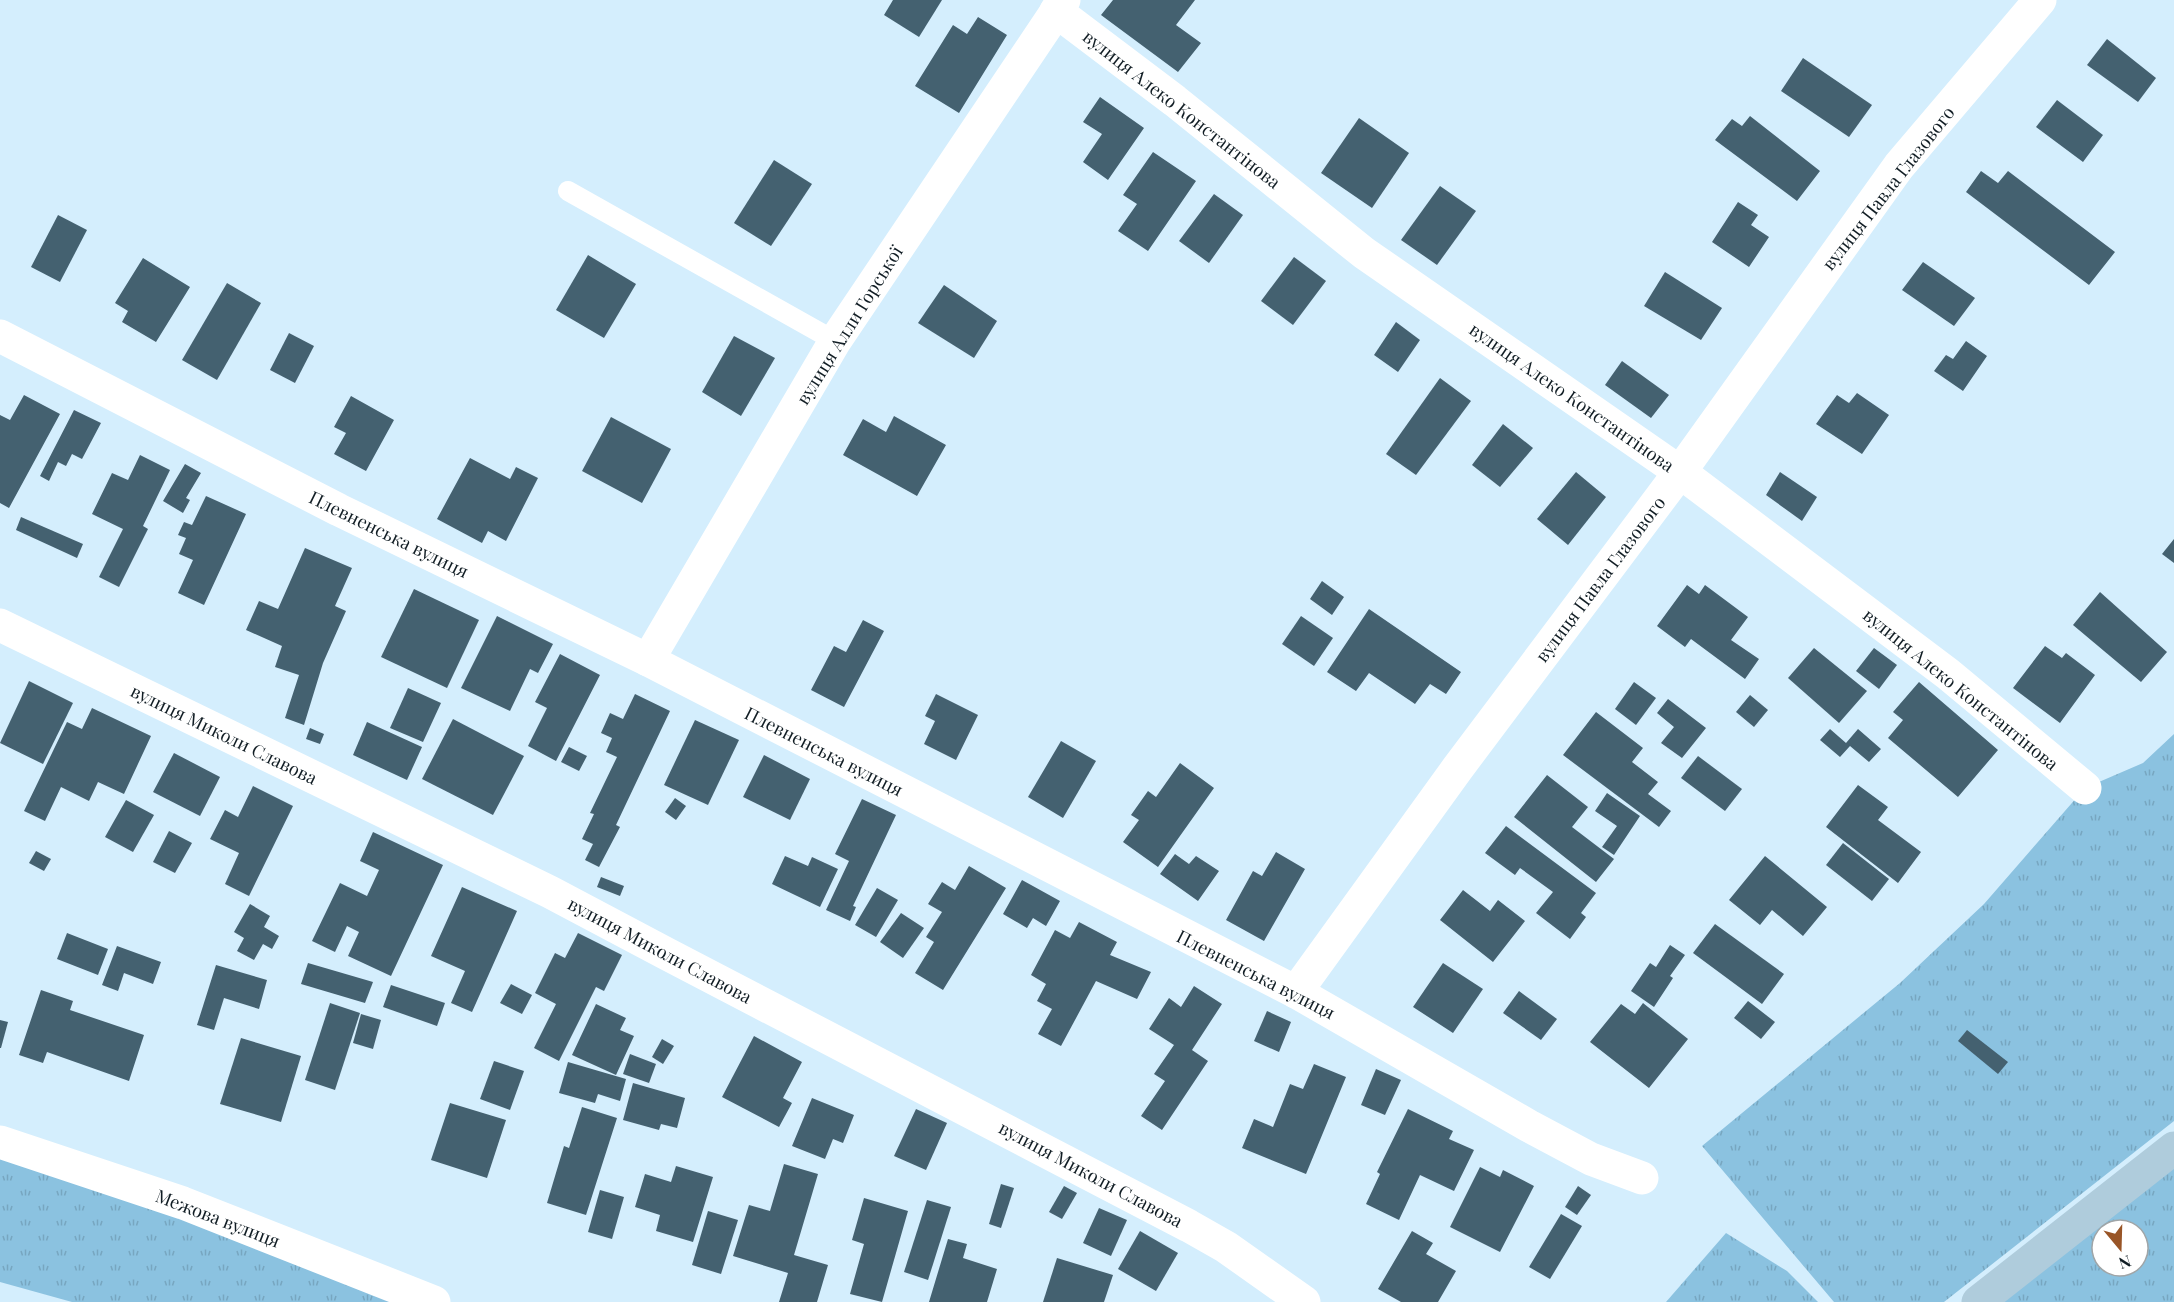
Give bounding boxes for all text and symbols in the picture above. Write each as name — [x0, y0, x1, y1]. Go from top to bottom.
street label: вулиця Алеко Константінова — [1078, 24, 1286, 194]
street label: вулиця Павла Глазового — [1816, 101, 1960, 275]
street label: вулиця Алли Горської — [790, 240, 908, 409]
street label: вулиця Алеко Константінова — [1465, 317, 1679, 477]
street label: Плевненська вулиця — [305, 485, 473, 583]
street label: вулиця Павла Глазового — [1530, 491, 1670, 667]
street label: вулиця Алеко Константінова — [1858, 603, 2064, 775]
street label: вулиця Миколи Славова — [127, 678, 321, 790]
street label: Плевненська вулиця — [741, 701, 907, 801]
street label: вулиця Миколи Славова — [564, 891, 756, 1009]
street label: Плевненська вулиця — [1173, 924, 1339, 1024]
street label: вулиця Миколи Славова — [995, 1115, 1187, 1233]
street label: Межова вулиця — [152, 1183, 284, 1253]
north arrow — [2090, 1218, 2150, 1278]
text: N — [2116, 1251, 2134, 1275]

